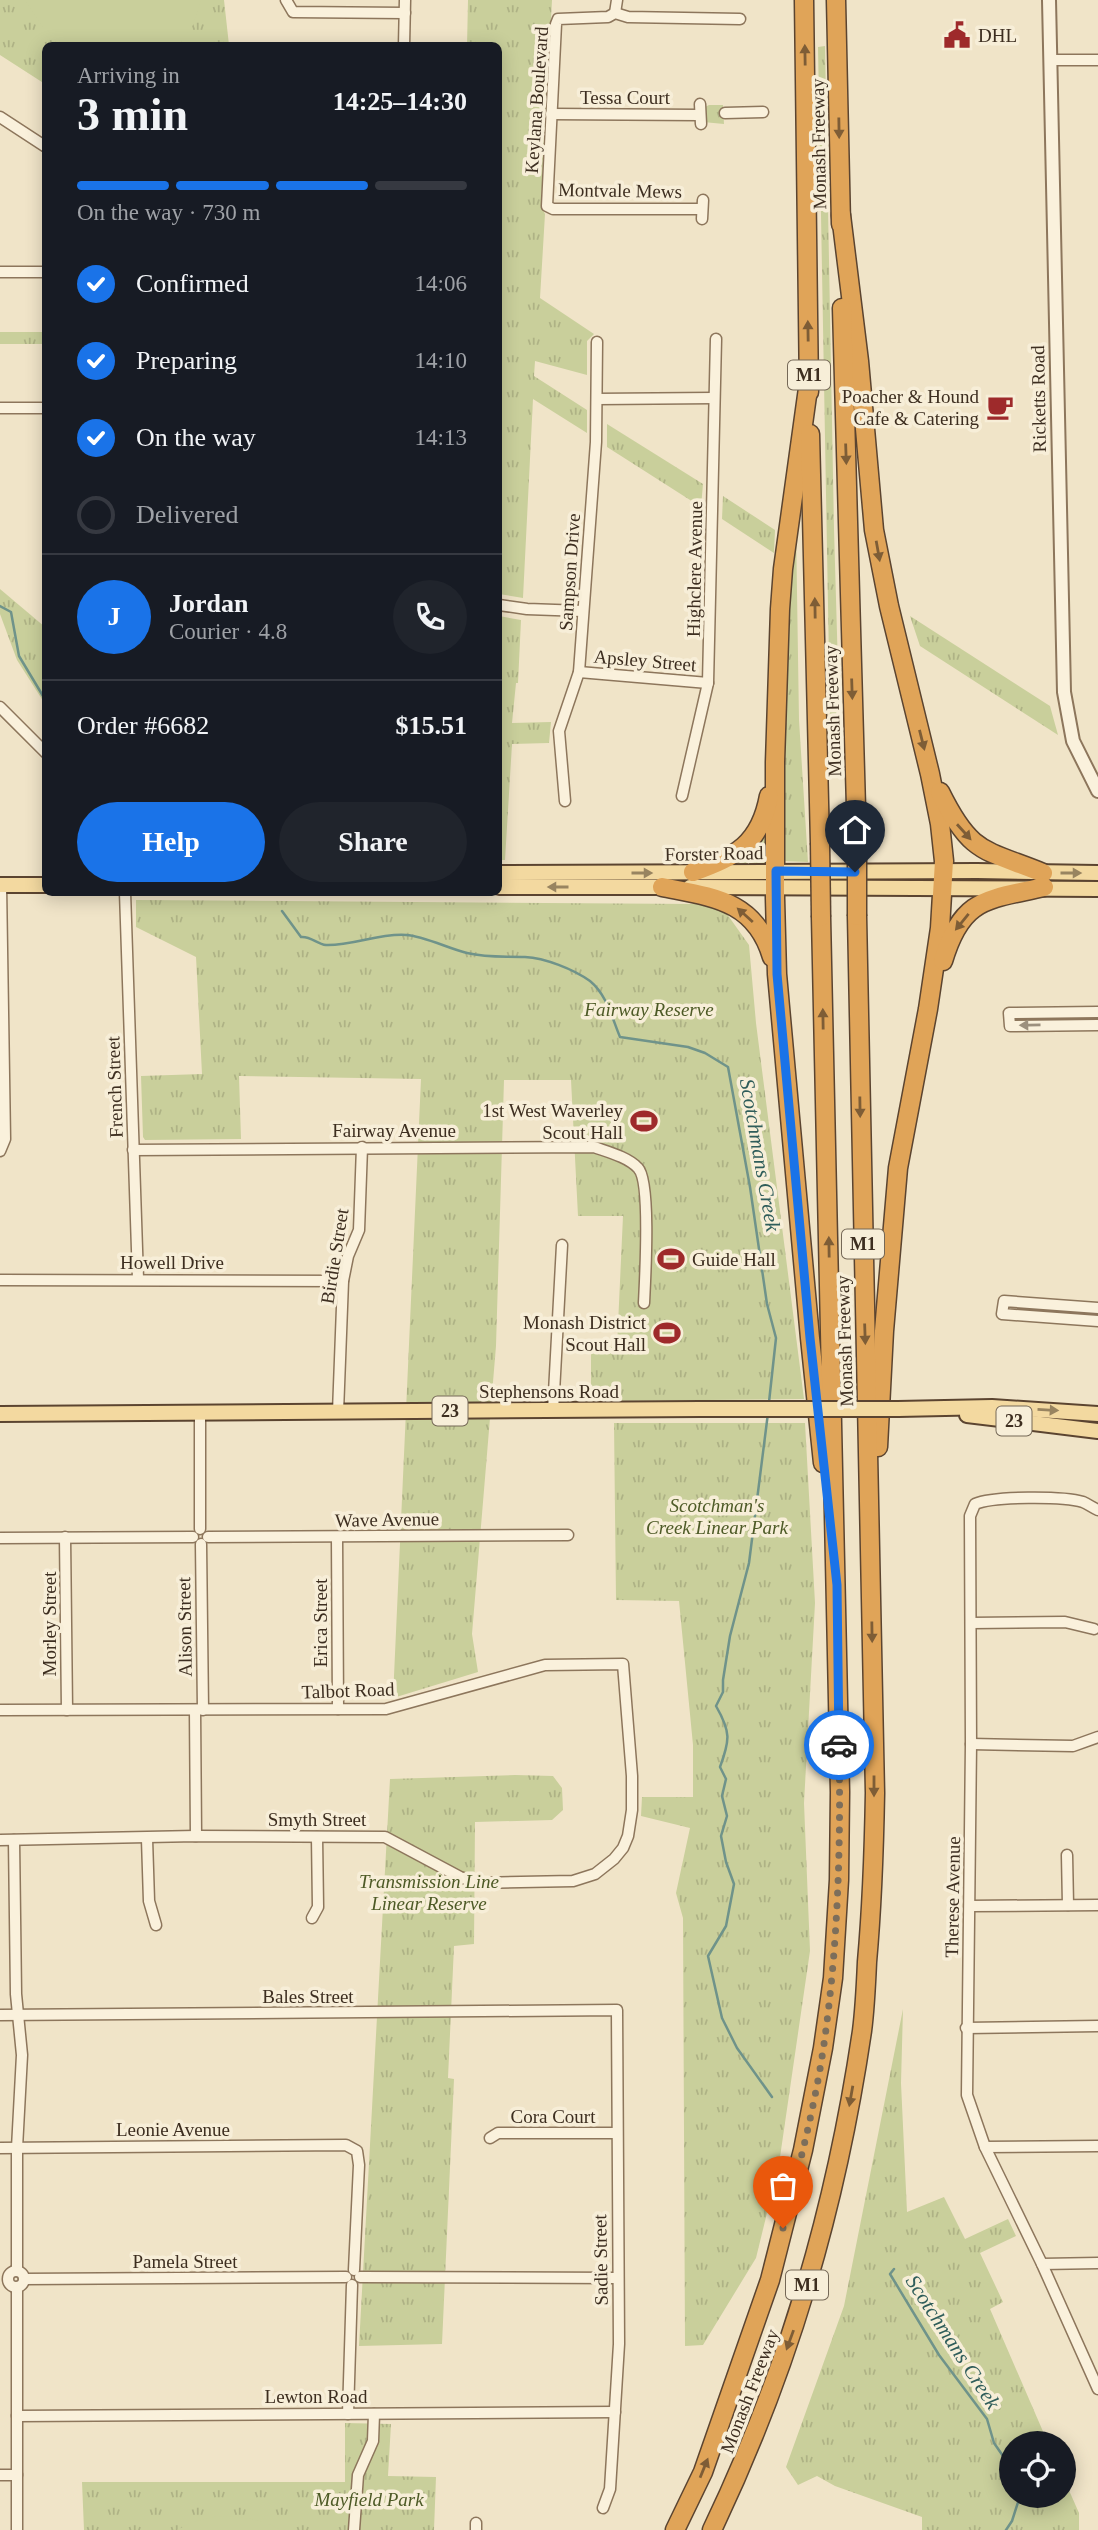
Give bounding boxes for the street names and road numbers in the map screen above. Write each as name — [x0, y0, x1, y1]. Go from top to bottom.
street label: Keylana Boulevard — [521, 25, 552, 174]
street label: Monash Freeway — [807, 78, 830, 210]
street label: Tessa Court — [580, 87, 671, 108]
street label: Montvale Mews — [558, 179, 682, 202]
street label: Ricketts Road — [1027, 345, 1050, 453]
road number: M1 — [788, 360, 830, 390]
street label: Highclere Avenue — [683, 501, 706, 637]
street label: Sampson Drive — [555, 513, 584, 631]
street label: Monash Freeway — [820, 644, 845, 777]
street label: Apsley Street — [593, 646, 698, 676]
street label: Forster Road — [664, 842, 764, 865]
street label: French Street — [102, 1035, 127, 1138]
street label: Fairway Avenue — [332, 1120, 456, 1141]
street label: Birdie Street — [317, 1206, 353, 1305]
road number: M1 — [842, 1230, 884, 1259]
street label: Howell Drive — [120, 1252, 224, 1273]
street label: Monash Freeway — [832, 1274, 857, 1407]
street label: Stephensons Road — [479, 1381, 619, 1402]
road number: 23 — [433, 1396, 468, 1426]
road number: 23 — [996, 1406, 1032, 1436]
street label: Wave Avenue — [335, 1508, 439, 1531]
street label: Morley Street — [39, 1571, 60, 1677]
street label: Alison Street — [173, 1576, 196, 1677]
street label: Erica Street — [310, 1578, 331, 1668]
street label: Talbot Road — [301, 1678, 395, 1703]
street label: Smyth Street — [268, 1809, 367, 1830]
street label: Therese Avenue — [941, 1836, 964, 1958]
street label: Bales Street — [262, 1986, 354, 2007]
street label: Cora Court — [511, 2106, 596, 2127]
street label: Leonie Avenue — [116, 2119, 230, 2140]
street label: Sadie Street — [589, 2213, 612, 2306]
street label: Pamela Street — [133, 2251, 238, 2272]
road number: M1 — [786, 2270, 828, 2300]
street label: Monash Freeway — [716, 2326, 783, 2456]
street label: Lewton Road — [265, 2386, 368, 2407]

